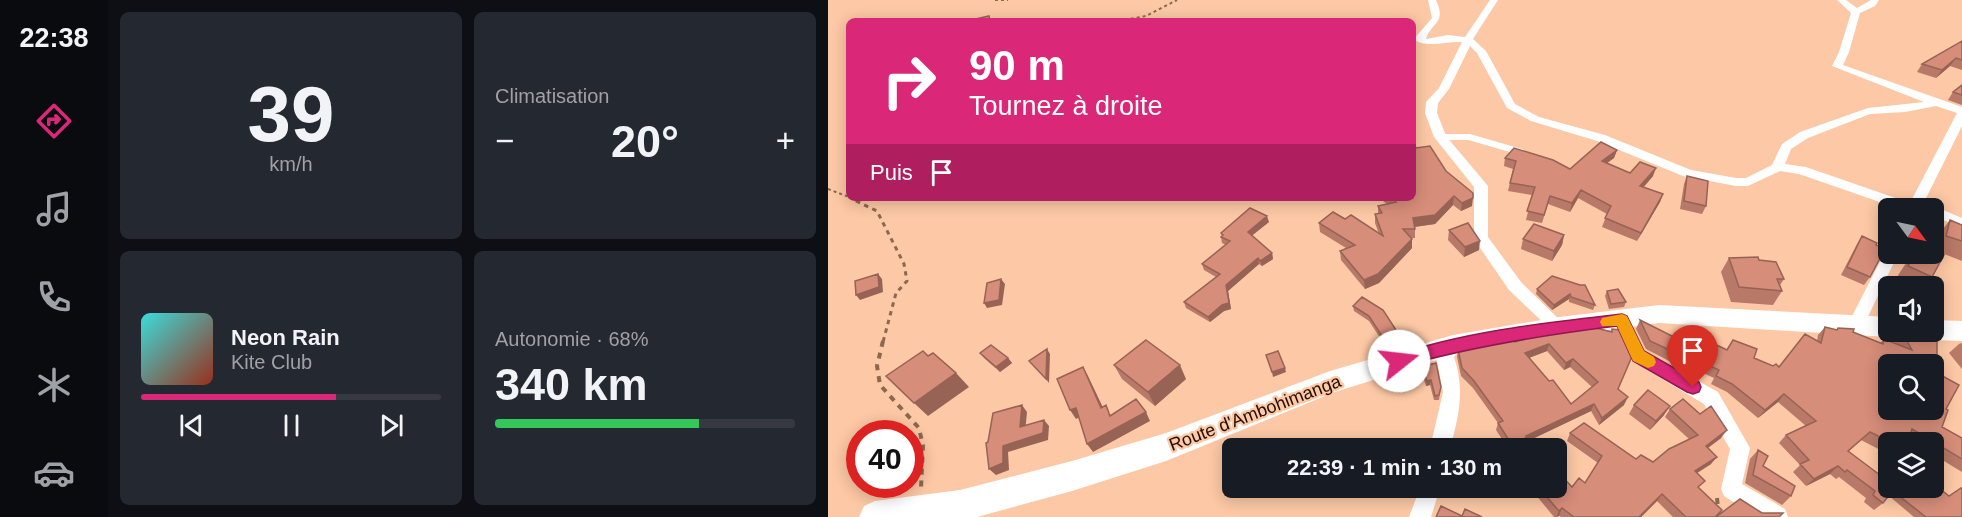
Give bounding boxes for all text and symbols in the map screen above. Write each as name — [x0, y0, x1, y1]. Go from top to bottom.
text: 22:38 — [19, 23, 89, 53]
icon: right — [870, 42, 948, 120]
text: 90 m — [969, 42, 1065, 89]
text: 39 — [248, 70, 334, 158]
text: Climatisation — [495, 85, 609, 107]
text: Tournez à droite — [969, 91, 1163, 121]
icon: directions — [33, 100, 75, 142]
text: 20° — [611, 116, 679, 167]
text: − — [495, 122, 514, 159]
text: + — [776, 122, 795, 159]
text: km/h — [269, 153, 313, 175]
icon: arrive — [925, 156, 958, 189]
text: Puis — [870, 160, 913, 185]
icon: music — [33, 188, 75, 230]
north arrow — [1878, 198, 1944, 264]
map controls — [1878, 198, 1944, 498]
icon: phone — [33, 276, 75, 318]
button: sound — [1878, 276, 1944, 342]
text: Neon Rain — [231, 325, 340, 350]
pin — [1667, 325, 1718, 387]
text: Autonomie · 68% — [495, 328, 648, 350]
position arrow — [1367, 329, 1431, 393]
icon: arrive — [1676, 334, 1709, 367]
text: Kite Club — [231, 351, 312, 373]
button: search — [1878, 354, 1944, 420]
text: 340 km — [495, 359, 648, 410]
icon: climate — [33, 364, 75, 406]
street label: Route d'Ambohimanga — [1166, 371, 1345, 455]
icon: previous — [175, 409, 208, 442]
icon: pause — [275, 409, 308, 442]
icon: next — [375, 409, 408, 442]
speed limit sign: 40 — [846, 420, 924, 498]
button: layers — [1878, 432, 1944, 498]
icon: car — [33, 452, 75, 494]
text: 22:39 · 1 min · 130 m — [1287, 455, 1502, 480]

